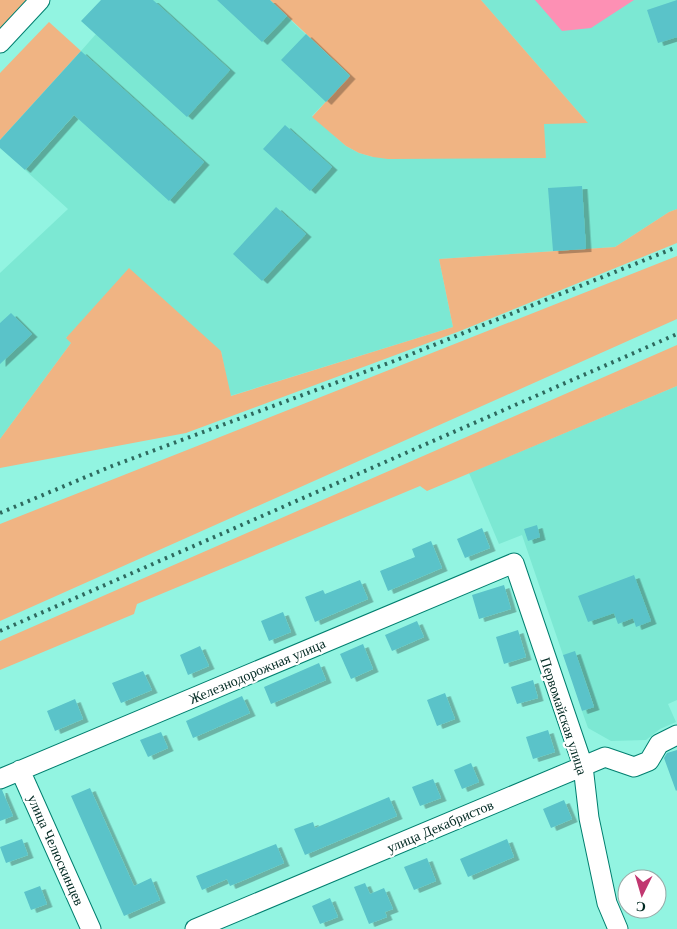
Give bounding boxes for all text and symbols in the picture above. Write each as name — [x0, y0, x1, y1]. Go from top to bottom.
street label: Железнодорожная улица — [187, 636, 328, 707]
street label: Первомайская улица — [537, 656, 590, 777]
street label: улица Челюскинцев — [24, 793, 87, 908]
street label: улица Декабристов — [385, 797, 496, 856]
north arrow — [617, 869, 667, 919]
text: С — [635, 899, 647, 914]

